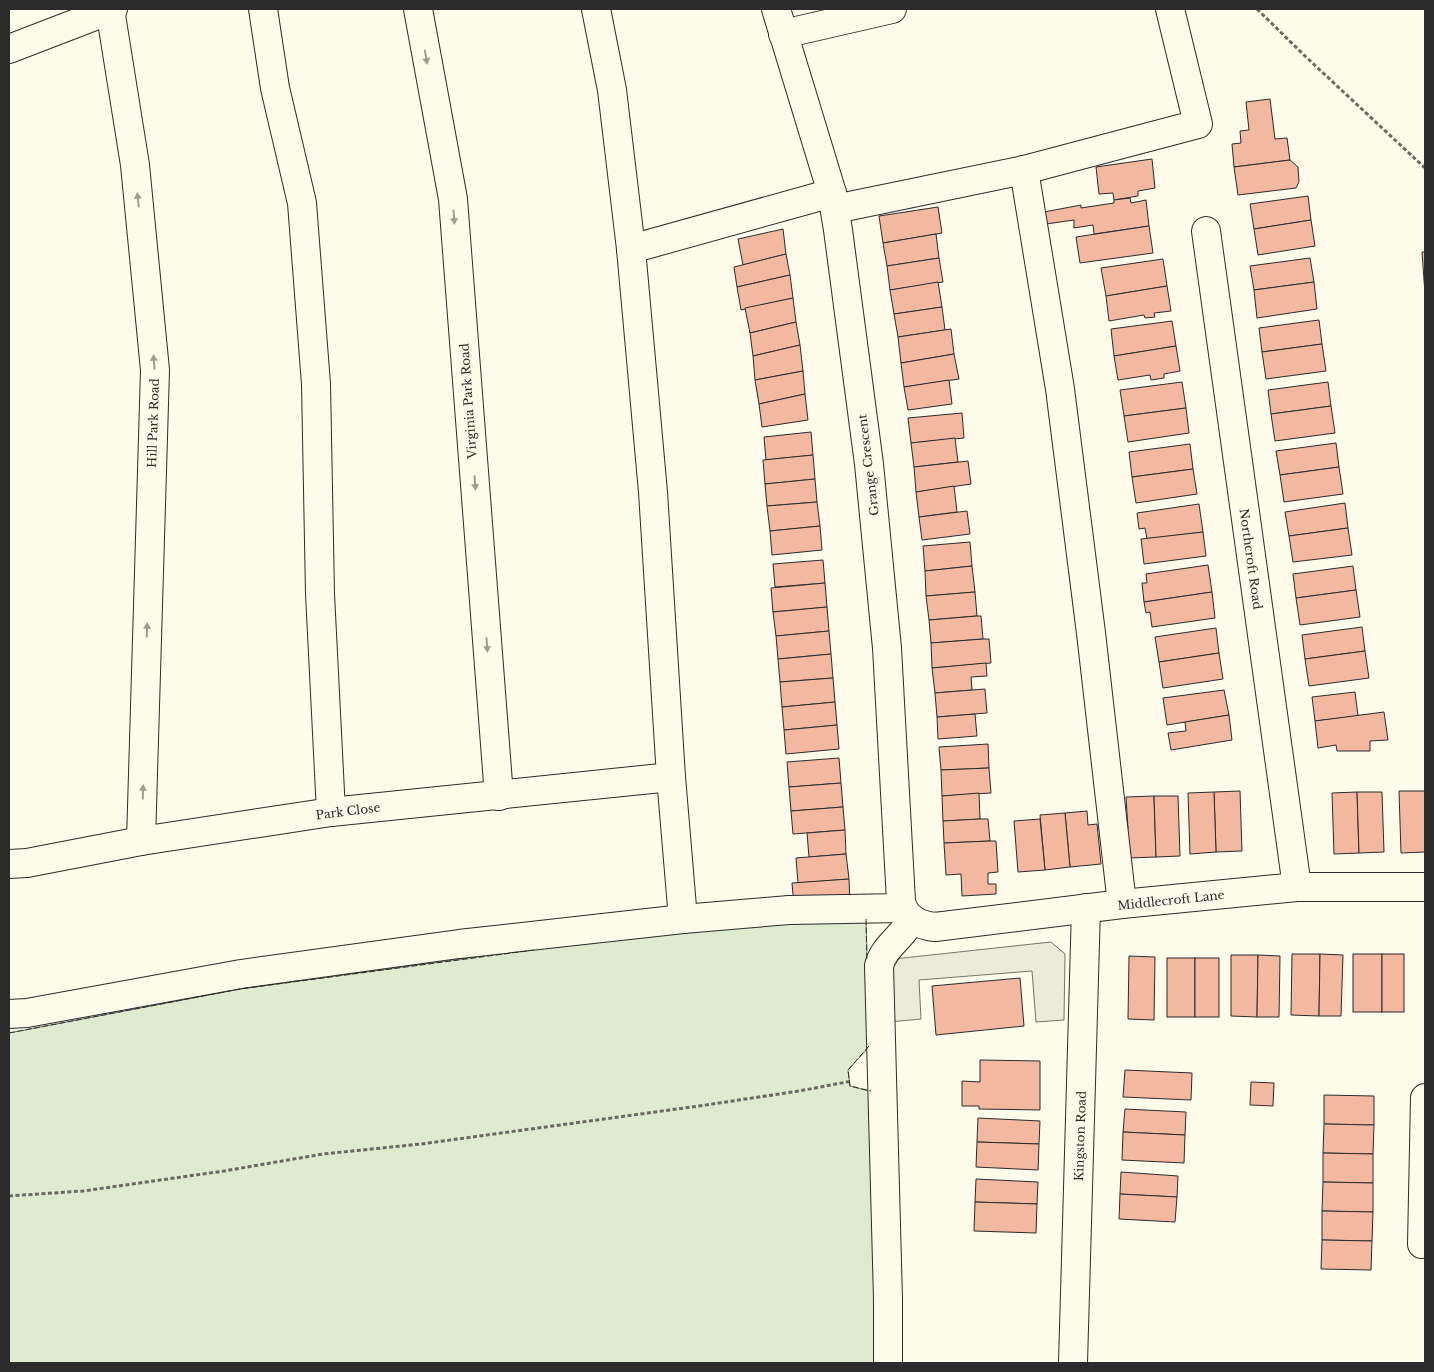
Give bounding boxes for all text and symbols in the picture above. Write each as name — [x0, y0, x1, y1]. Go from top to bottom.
one-way arrow — [423, 49, 431, 65]
one-way arrow — [134, 192, 142, 208]
one-way arrow — [450, 209, 458, 225]
street label: Virginia Park Road — [456, 343, 480, 460]
one-way arrow — [150, 354, 158, 370]
street label: Hill Park Road — [144, 378, 162, 468]
street label: Grange Crescent — [854, 413, 882, 517]
one-way arrow — [471, 476, 479, 492]
street label: Northcroft Road — [1237, 508, 1265, 610]
one-way arrow — [144, 621, 152, 637]
one-way arrow — [483, 638, 491, 654]
one-way arrow — [139, 784, 147, 800]
street label: Park Close — [315, 800, 381, 822]
street label: Middlecroft Lane — [1117, 887, 1225, 913]
street label: Kingston Road — [1071, 1091, 1089, 1181]

